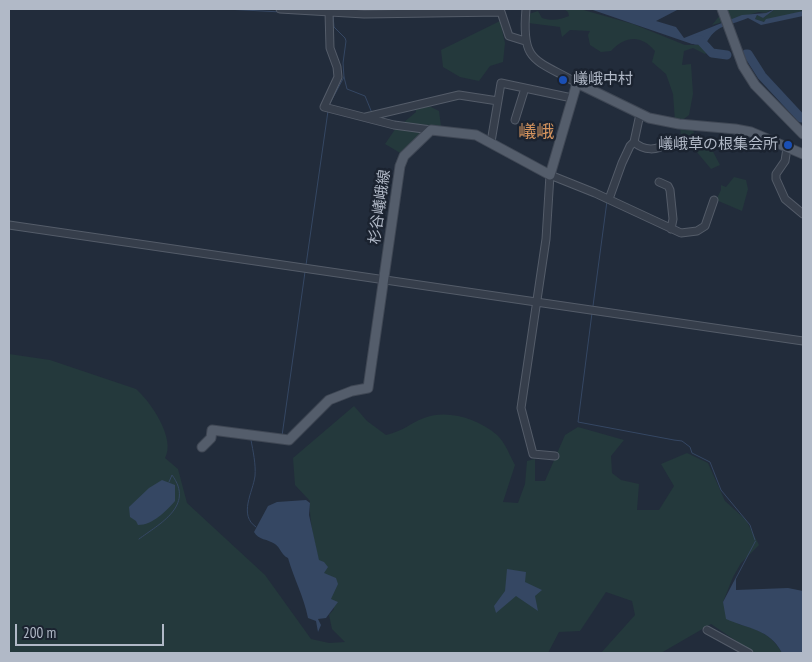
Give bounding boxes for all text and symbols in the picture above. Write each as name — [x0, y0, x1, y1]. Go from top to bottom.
place label: 嶬峨中村 — [573, 71, 633, 89]
marker: 嶬峨中村 — [557, 74, 569, 86]
district label: 嶬峨 — [518, 122, 554, 144]
place label: 嶬峨草の根集会所 — [658, 136, 778, 154]
marker: 嶬峨草の根集会所 — [782, 139, 794, 151]
street label: 杉谷嶬峨線 — [366, 169, 394, 245]
scale bar — [18, 614, 166, 646]
text: 200 m — [23, 623, 56, 642]

